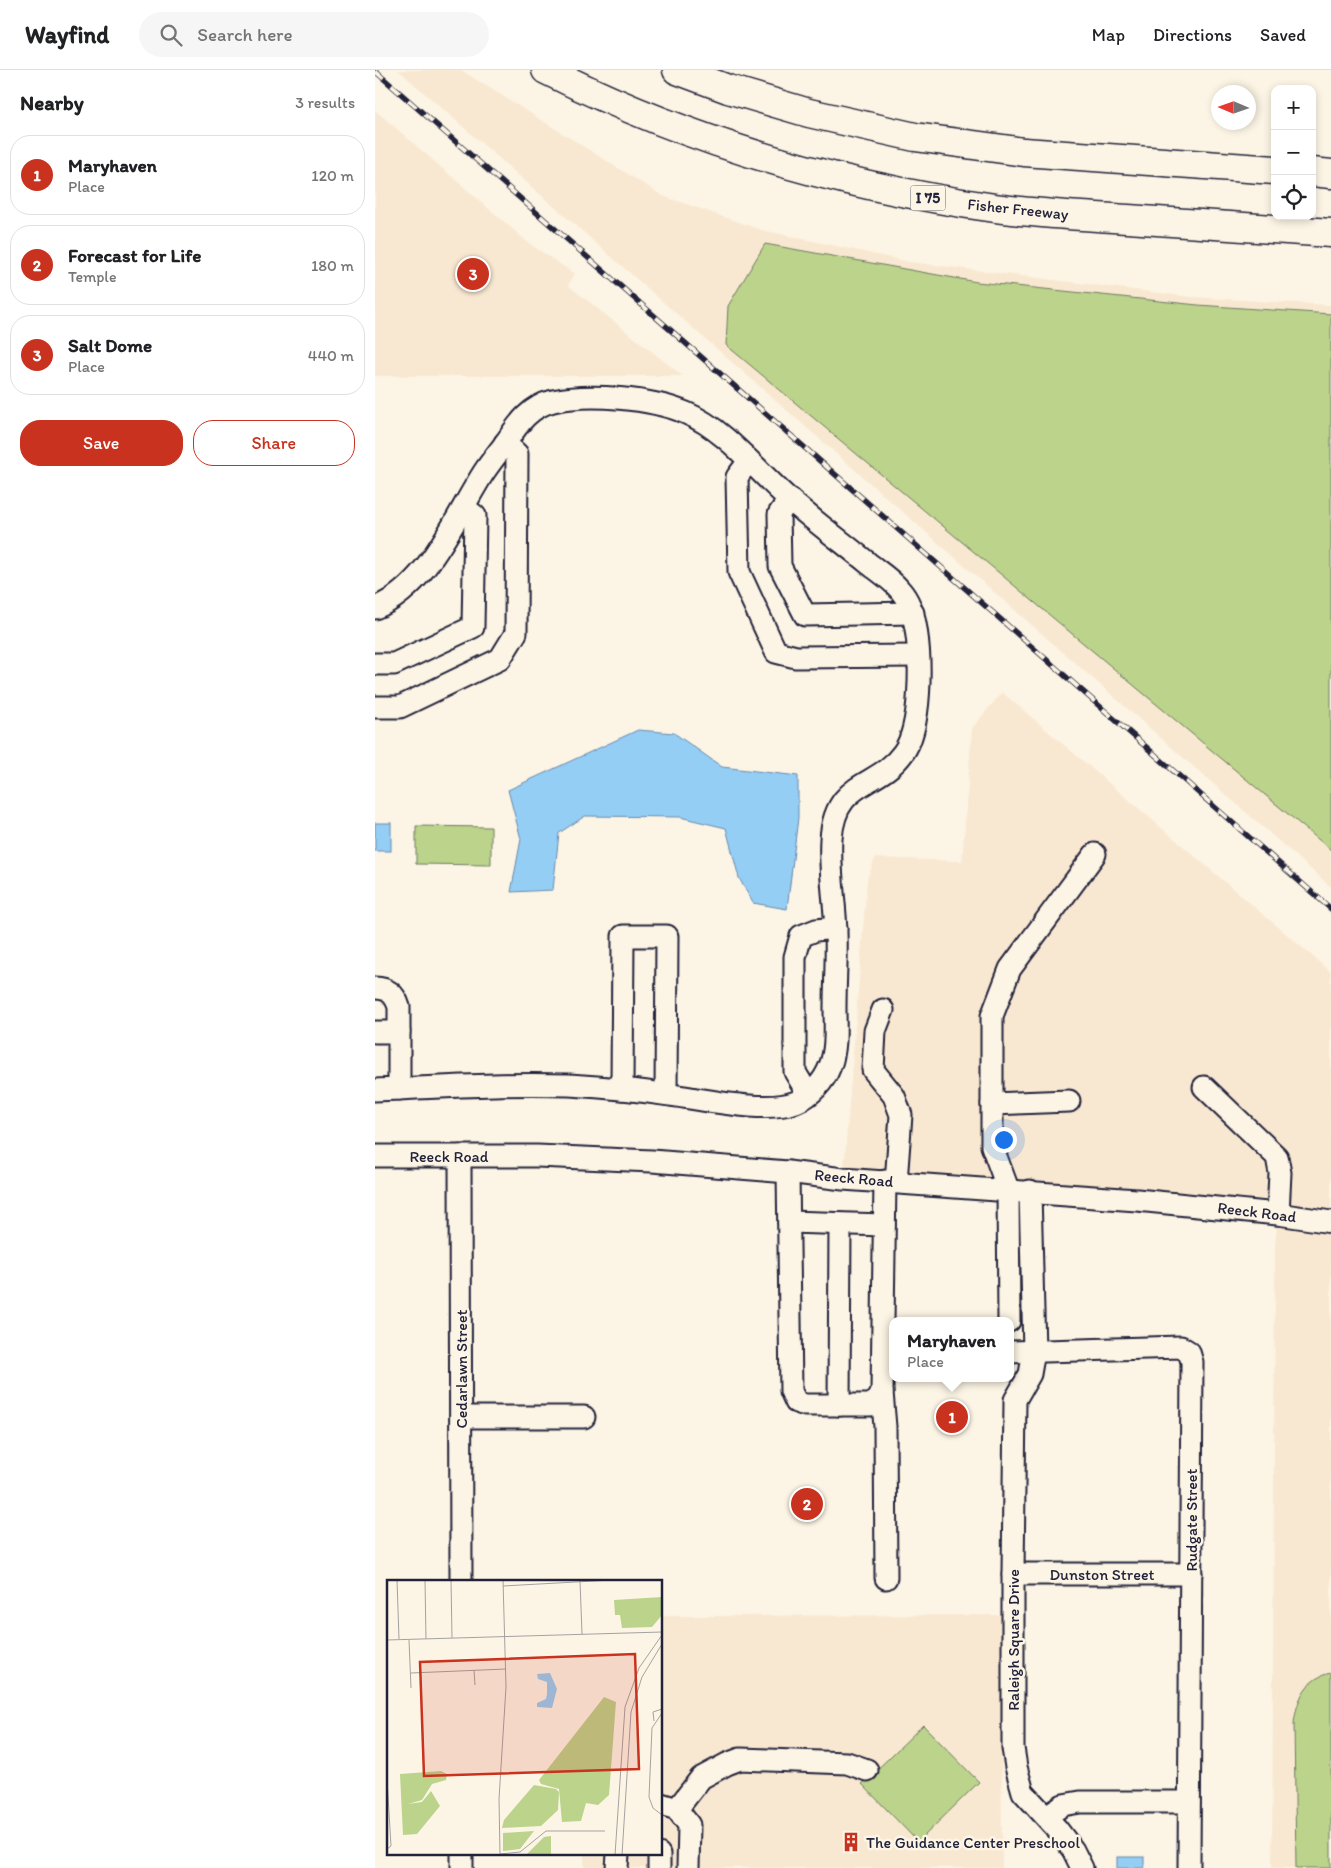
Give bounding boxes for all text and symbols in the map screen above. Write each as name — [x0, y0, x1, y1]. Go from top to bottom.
search box — [139, 12, 489, 57]
text: Wayfind — [25, 20, 109, 49]
icon: search — [157, 21, 185, 49]
text: Search here — [197, 23, 293, 46]
text: Map — [1092, 24, 1125, 46]
text: Directions — [1153, 24, 1232, 46]
text: Saved — [1260, 24, 1306, 46]
north arrow — [1211, 85, 1256, 130]
map controls — [1271, 85, 1316, 220]
button: + — [1271, 85, 1316, 130]
text: Nearby — [20, 90, 84, 115]
text: 3 results — [295, 93, 355, 112]
button: − — [1271, 130, 1316, 175]
text: Maryhaven — [68, 154, 157, 177]
text: 1 — [33, 166, 41, 185]
text: 120 m — [311, 166, 354, 185]
button: locate — [1271, 175, 1316, 220]
text: Place — [68, 177, 105, 196]
road number: I 75 — [911, 186, 945, 210]
street label: Fisher Freeway — [967, 194, 1070, 224]
text: Forecast for Life — [68, 244, 201, 267]
pin: 3 — [457, 255, 489, 293]
text: 2 — [33, 256, 41, 275]
text: 180 m — [311, 256, 354, 275]
text: Temple — [68, 267, 117, 286]
text: Salt Dome — [68, 334, 152, 357]
text: 3 — [33, 346, 41, 365]
text: 440 m — [308, 346, 354, 365]
text: Place — [68, 357, 105, 376]
button: Save — [20, 420, 183, 466]
button: Share — [193, 420, 355, 466]
your location — [991, 1127, 1017, 1153]
street label: Reeck Road — [409, 1147, 489, 1166]
street label: Reeck Road — [814, 1165, 895, 1191]
street label: Reeck Road — [1217, 1198, 1298, 1226]
street label: Cedarlawn Street — [452, 1309, 471, 1429]
popup — [889, 1317, 1014, 1382]
text: Maryhaven — [907, 1329, 996, 1352]
text: Place — [907, 1352, 944, 1371]
pin: 1 — [936, 1398, 968, 1436]
street label: Rudgate Street — [1182, 1469, 1201, 1571]
pin: 2 — [791, 1485, 823, 1523]
street label: Dunston Street — [1049, 1565, 1155, 1584]
street label: Raleigh Square Drive — [1004, 1569, 1023, 1711]
inset map — [387, 1580, 663, 1856]
building icon: The Guidance Center Preschool — [840, 1831, 862, 1853]
place label: The Guidance Center Preschool — [866, 1833, 1080, 1852]

